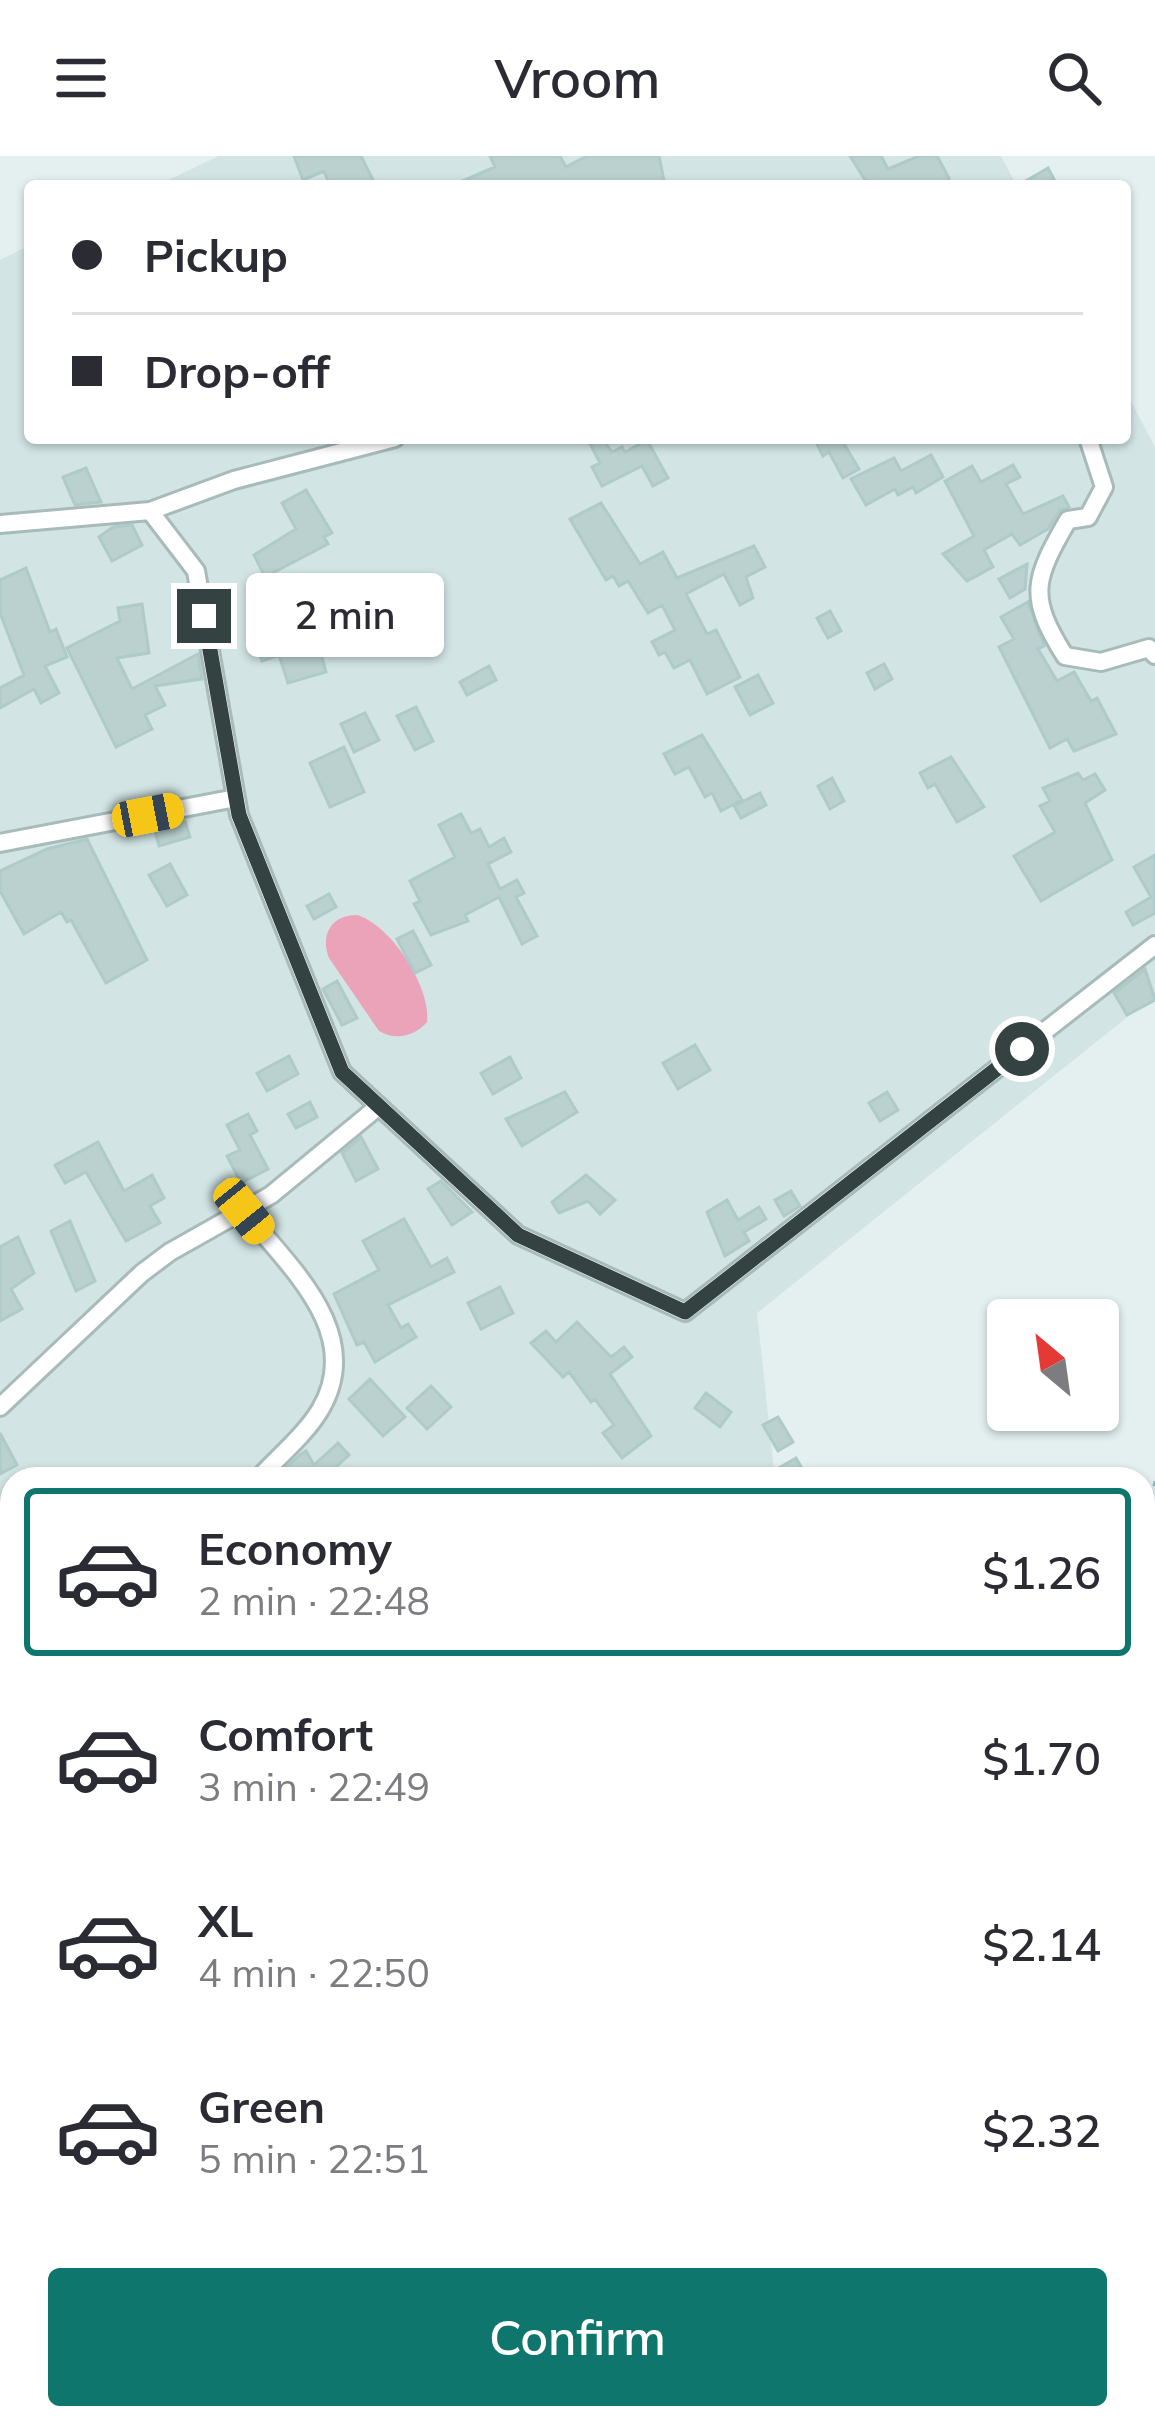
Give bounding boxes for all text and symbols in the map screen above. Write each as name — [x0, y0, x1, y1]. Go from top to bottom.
text: Vroom — [495, 44, 660, 112]
icon: menu — [48, 45, 114, 111]
icon: search — [1041, 45, 1107, 111]
text: Pickup — [144, 227, 288, 283]
text: Drop-off — [144, 343, 330, 399]
callout: 2 min — [246, 574, 444, 658]
route end — [177, 589, 231, 643]
text: 2 min — [294, 590, 396, 639]
car — [109, 790, 187, 840]
route start — [995, 1022, 1049, 1076]
car — [207, 1172, 281, 1250]
north arrow — [987, 1299, 1119, 1431]
map controls — [987, 1299, 1119, 1431]
icon: car — [54, 1518, 162, 1626]
text: Economy — [198, 1520, 392, 1576]
text: $1.26 — [982, 1544, 1101, 1600]
text: 2 min · 22:48 — [198, 1576, 430, 1625]
icon: car — [54, 1704, 162, 1812]
text: Comfort — [198, 1706, 373, 1762]
text: $1.70 — [982, 1730, 1101, 1786]
text: 3 min · 22:49 — [198, 1762, 430, 1811]
icon: car — [54, 1890, 162, 1998]
text: XL — [198, 1892, 253, 1948]
text: $2.14 — [982, 1916, 1101, 1972]
text: 4 min · 22:50 — [198, 1948, 430, 1997]
icon: car — [54, 2076, 162, 2184]
text: Green — [198, 2078, 325, 2134]
text: $2.32 — [982, 2102, 1101, 2158]
text: 5 min · 22:51 — [198, 2134, 430, 2183]
button: Confirm — [48, 2268, 1107, 2406]

